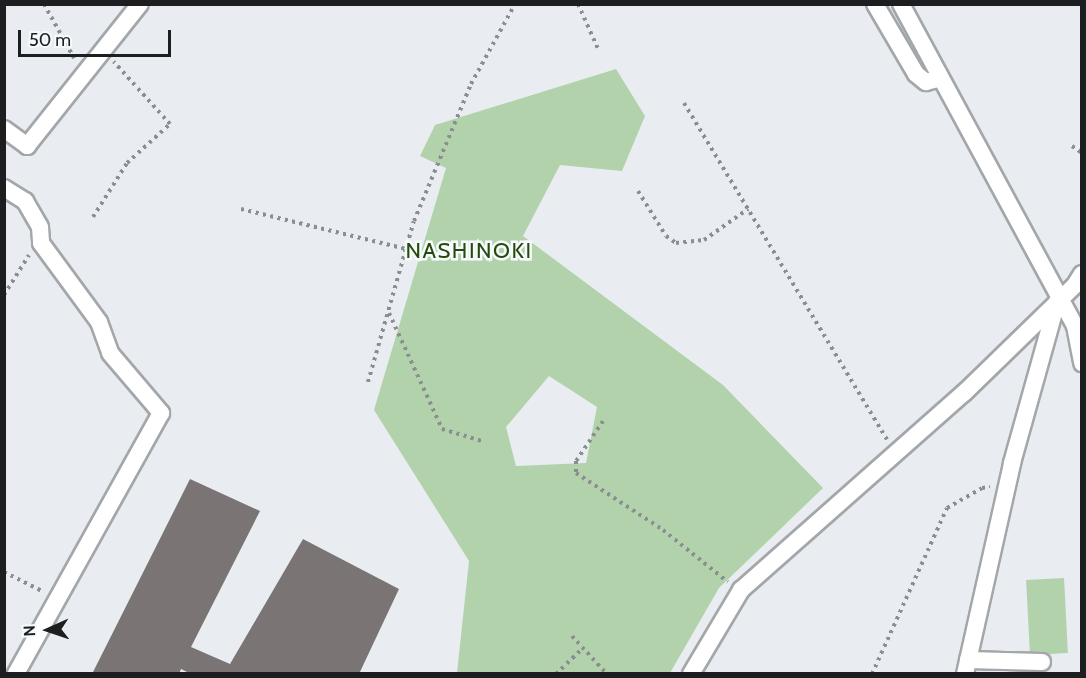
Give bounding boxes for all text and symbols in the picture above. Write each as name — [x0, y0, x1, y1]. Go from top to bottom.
scale bar — [21, 18, 174, 56]
text: 50 m — [29, 29, 71, 51]
district label: NASHINOKI — [405, 238, 533, 264]
north arrow — [18, 600, 78, 660]
text: N — [20, 625, 39, 637]

